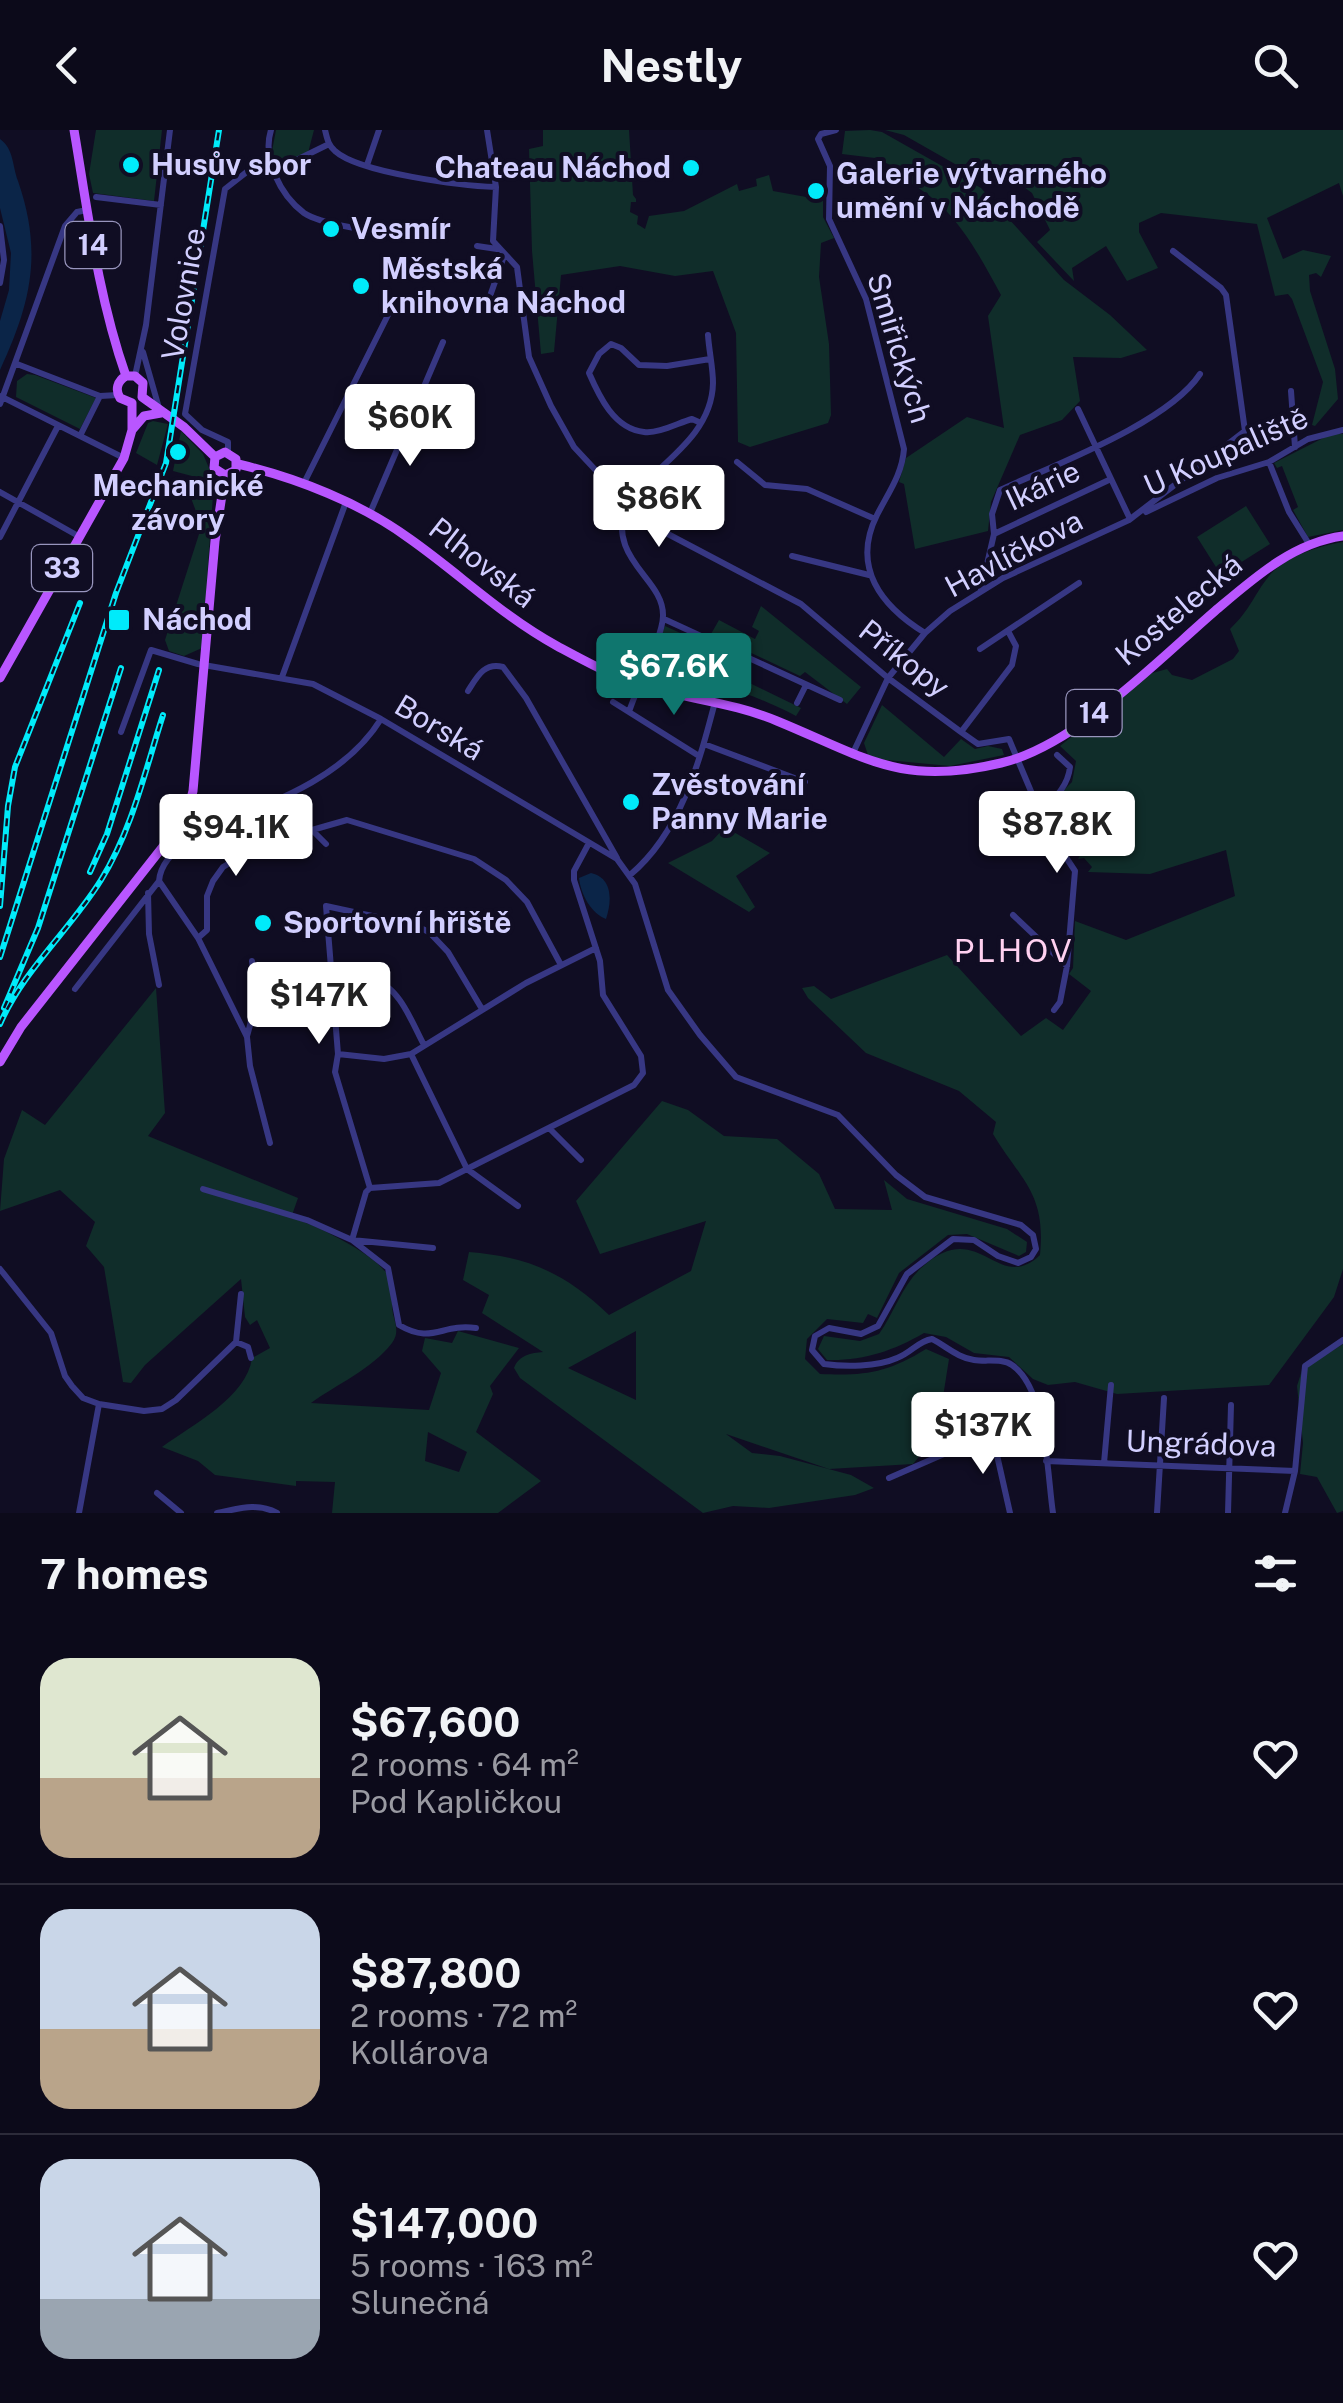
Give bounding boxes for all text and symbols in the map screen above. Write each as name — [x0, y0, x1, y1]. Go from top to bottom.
icon: back — [40, 38, 95, 93]
icon: search — [1248, 38, 1303, 93]
text: Nestly — [601, 39, 742, 92]
place label: Husův sbor — [151, 146, 311, 182]
place label: Chateau Náchod — [435, 149, 671, 185]
marker: Husův sbor — [120, 154, 142, 176]
place label: Galerie výtvarného umění v Náchodě — [836, 155, 1107, 225]
marker: Chateau Náchod — [680, 157, 702, 179]
marker: Galerie výtvarného umění v Náchodě — [805, 180, 827, 202]
place label: Vesmír — [351, 210, 451, 246]
marker: Vesmír — [320, 218, 342, 240]
road number: 14 — [66, 222, 120, 268]
street label: Volovnice — [154, 225, 212, 363]
place label: Městská knihovna Náchod — [381, 250, 626, 320]
street label: Smiřických — [860, 268, 940, 427]
marker: Městská knihovna Náchod — [350, 275, 372, 297]
pin: $60K — [351, 384, 469, 469]
text: $60K — [367, 398, 453, 435]
street label: U Koupaliště — [1138, 399, 1313, 503]
marker: Mechanické závory — [167, 441, 189, 463]
street label: Ikárie — [1000, 452, 1085, 518]
pin: $86K — [600, 465, 718, 550]
place label: Mechanické závory — [92, 467, 264, 537]
text: $86K — [615, 479, 703, 516]
street label: Havlíčkova — [939, 502, 1089, 604]
street label: Plhovská — [422, 510, 543, 615]
road number: 33 — [32, 545, 92, 591]
street label: Kostelecká — [1108, 546, 1249, 673]
place label: Náchod — [142, 601, 252, 637]
marker: Náchod — [106, 607, 132, 633]
street label: Příkopy — [852, 612, 957, 705]
pin: $67.6K — [593, 633, 755, 718]
text: $67.6K — [618, 647, 730, 684]
street label: Borská — [389, 687, 490, 768]
road number: 14 — [1066, 690, 1122, 736]
place label: Zvěstování Panny Marie — [651, 766, 828, 836]
marker: Zvěstování Panny Marie — [620, 791, 642, 813]
pin: $87.8K — [976, 791, 1138, 876]
pin: $94.1K — [155, 794, 317, 879]
text: $87.8K — [1001, 805, 1113, 842]
text: $94.1K — [181, 808, 291, 845]
place label: Sportovní hřiště — [283, 904, 511, 940]
marker: Sportovní hřiště — [252, 912, 274, 934]
district label: PLHOV — [954, 932, 1074, 969]
pin: $147K — [249, 962, 389, 1047]
text: $147K — [269, 976, 369, 1013]
pin: $137K — [913, 1392, 1053, 1477]
text: $137K — [933, 1406, 1033, 1443]
street label: Ungrádova — [1125, 1422, 1277, 1464]
icon: filters — [1248, 1546, 1303, 1601]
text: 7 homes — [40, 1549, 209, 1598]
text: $67,600 — [350, 1697, 520, 1746]
icon: home — [120, 1698, 240, 1818]
icon: heart — [1248, 1731, 1303, 1786]
text: 2 rooms · 64 m² — [350, 1746, 579, 1783]
text: Pod Kapličkou — [350, 1783, 562, 1820]
text: $87,800 — [350, 1948, 521, 1997]
icon: home — [120, 1949, 240, 2069]
icon: heart — [1248, 1982, 1303, 2037]
text: 2 rooms · 72 m² — [350, 1997, 577, 2034]
text: Kollárova — [350, 2034, 489, 2071]
text: $147,000 — [350, 2198, 538, 2247]
icon: home — [120, 2199, 240, 2319]
icon: heart — [1248, 2232, 1303, 2287]
text: 5 rooms · 163 m² — [350, 2247, 593, 2284]
text: Slunečná — [350, 2284, 490, 2321]

